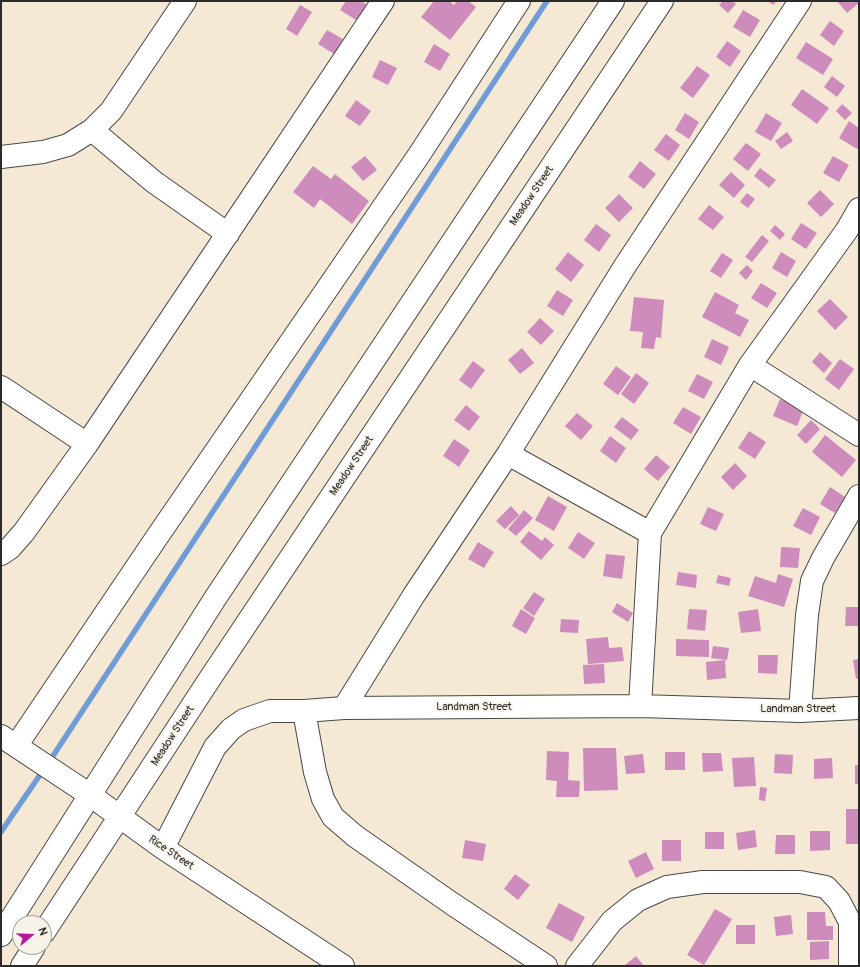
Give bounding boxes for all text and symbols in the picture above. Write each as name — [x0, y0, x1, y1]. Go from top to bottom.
street label: Meadow Street — [507, 164, 557, 228]
street label: Meadow Street — [327, 434, 377, 498]
street label: Landman Street — [436, 700, 512, 714]
street label: Landman Street — [760, 702, 836, 716]
street label: Meadow Street — [149, 703, 197, 769]
street label: Rice Street — [146, 833, 196, 873]
north arrow — [12, 915, 52, 955]
text: N — [36, 926, 50, 937]

